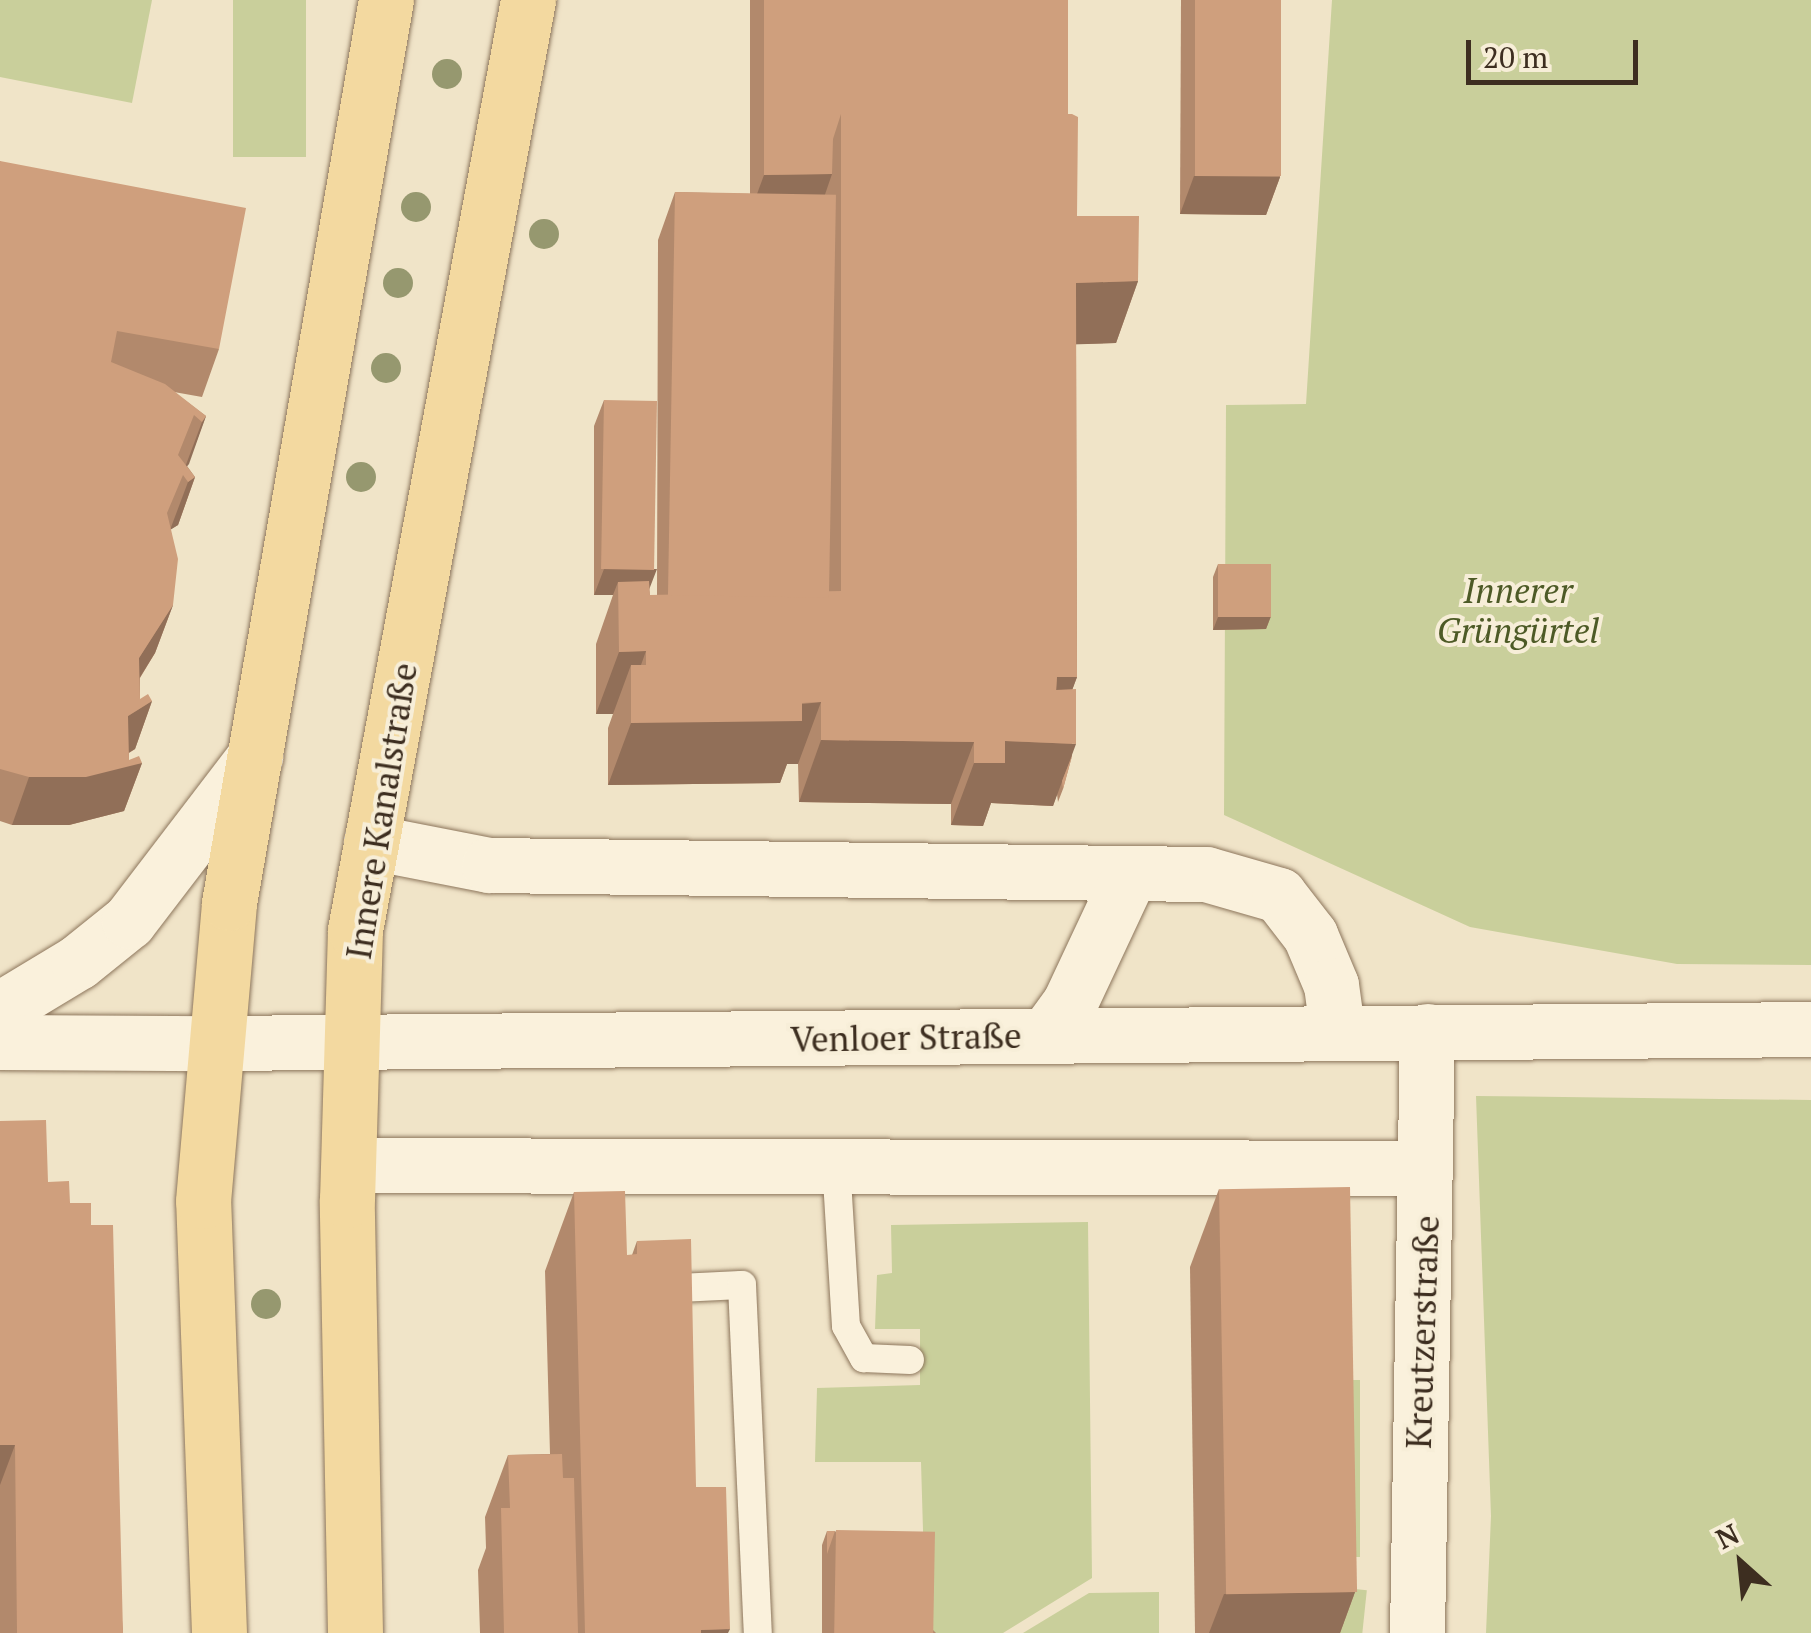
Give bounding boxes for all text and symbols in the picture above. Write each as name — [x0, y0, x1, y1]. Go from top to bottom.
scale bar — [1471, 20, 1644, 82]
text: 20 m — [1483, 37, 1548, 77]
park label: Innerer Grüngürtel — [1437, 569, 1599, 651]
street label: Innere Kanalstraße — [337, 660, 425, 962]
street label: Venloer Straße — [790, 1014, 1022, 1060]
street label: Kreutzerstraße — [1397, 1215, 1447, 1449]
north arrow — [1691, 1513, 1791, 1613]
text: N — [1709, 1515, 1745, 1557]

